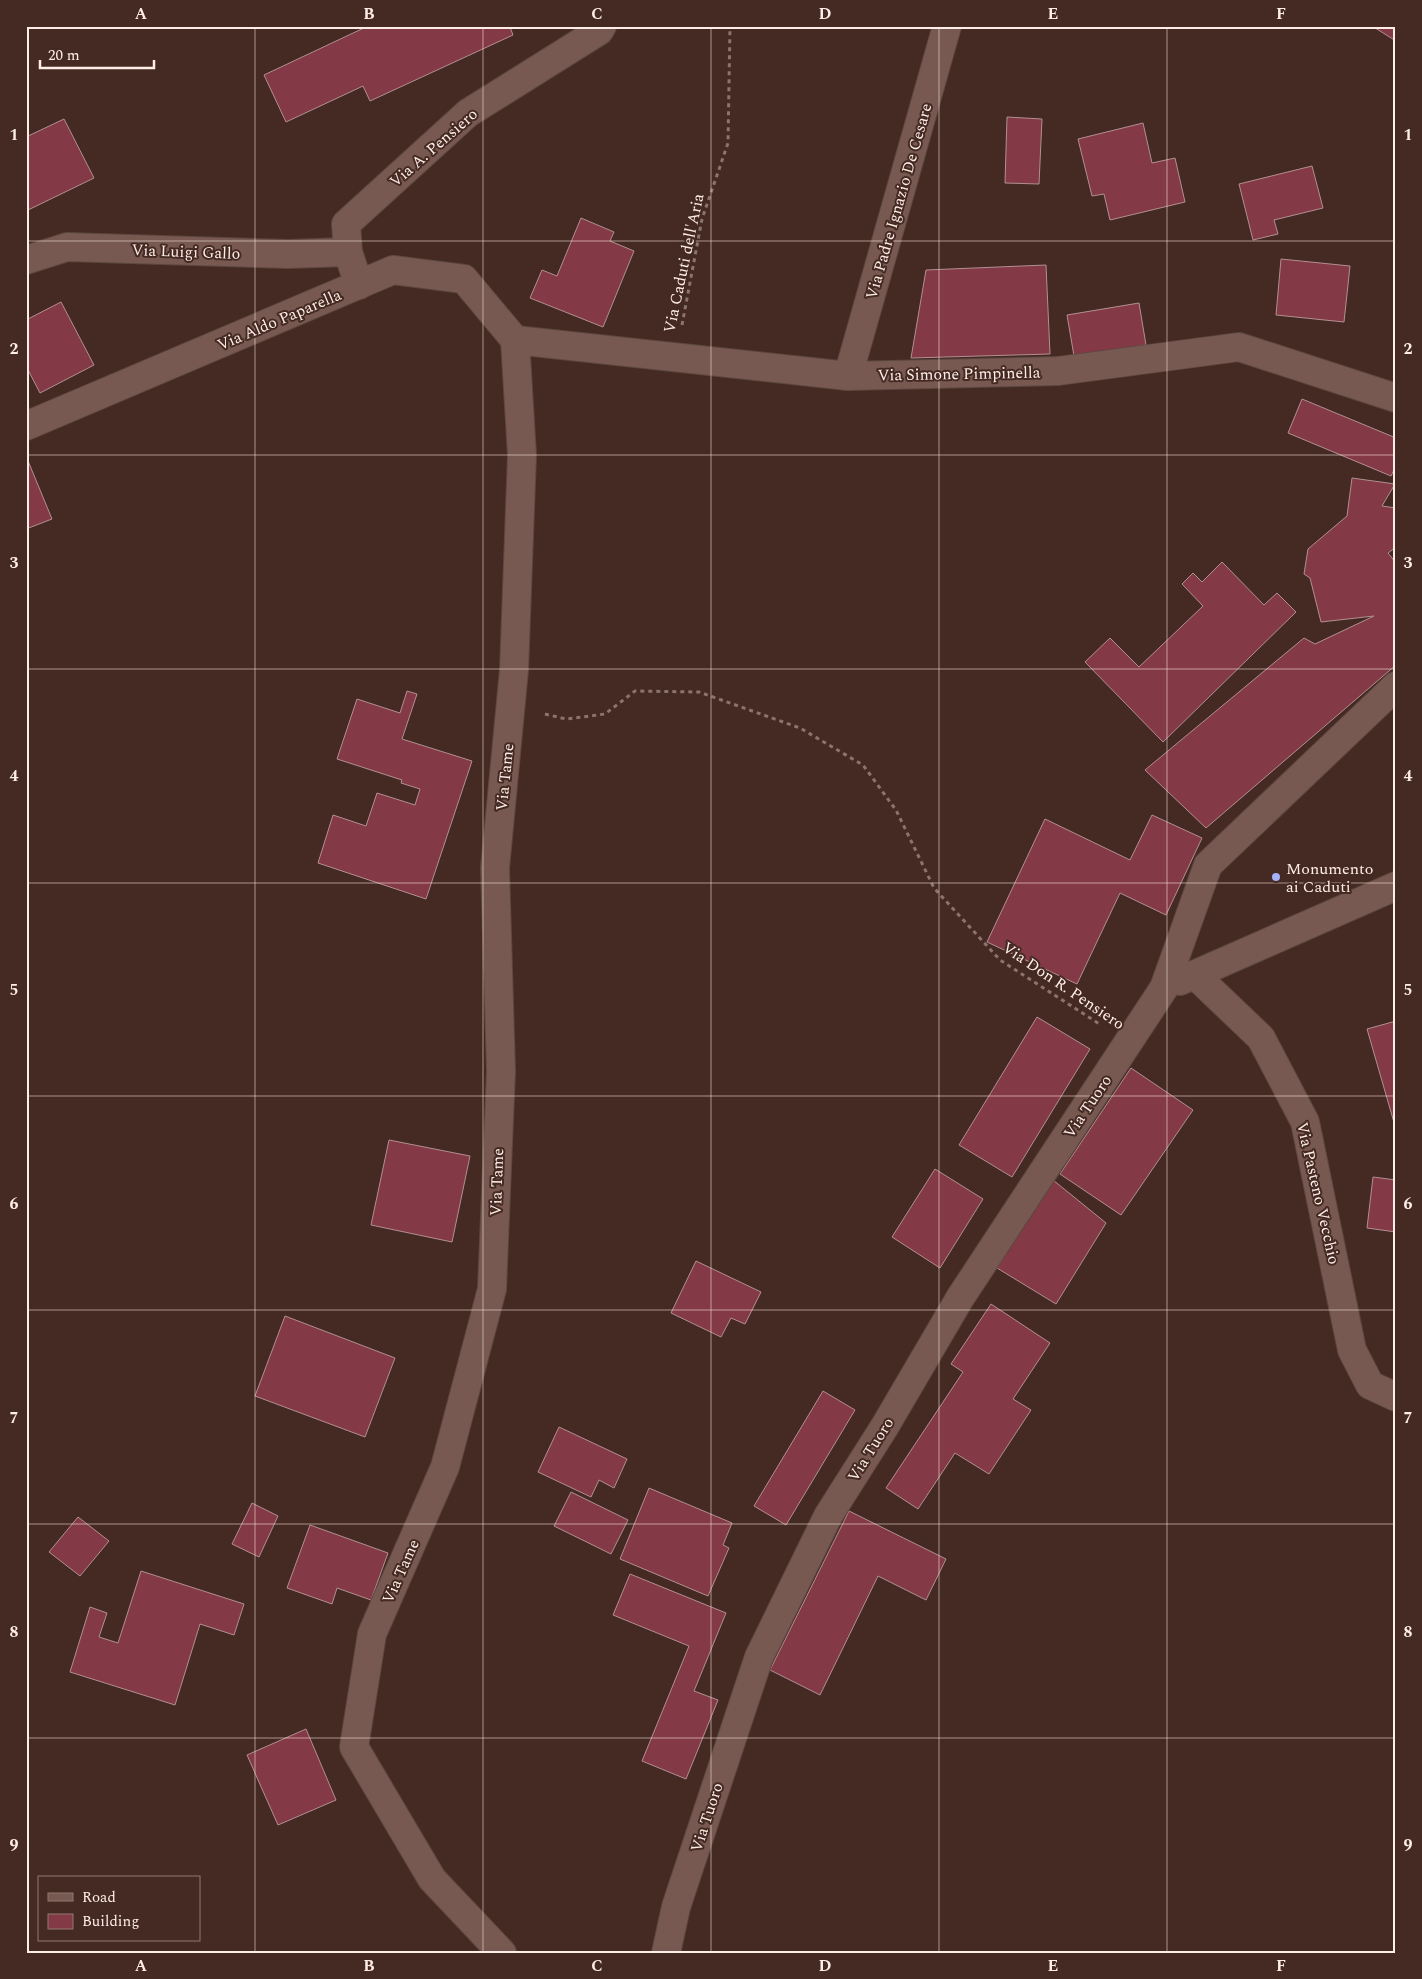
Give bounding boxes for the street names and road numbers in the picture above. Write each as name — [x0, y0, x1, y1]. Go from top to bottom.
street label: Via Padre Ignazio De Cesare — [859, 100, 938, 302]
street label: Via A. Pensiero — [384, 103, 483, 193]
street label: Via Caduti dell'Aria — [657, 191, 711, 335]
street label: Via Luigi Gallo — [131, 238, 241, 266]
street label: Via Aldo Paparella — [214, 283, 345, 357]
street label: Via Simone Pimpinella — [877, 361, 1041, 387]
street label: Via Tame — [489, 742, 520, 812]
street label: Via Don R. Pensiero — [997, 936, 1130, 1036]
street label: Via Tuoro — [1058, 1070, 1118, 1143]
street label: Via Pasteno Vecchio — [1290, 1120, 1346, 1267]
street label: Via Tame — [484, 1148, 510, 1217]
street label: Via Tuoro — [842, 1413, 900, 1486]
street label: Via Tame — [376, 1535, 426, 1607]
street label: Via Tuoro — [684, 1779, 729, 1855]

